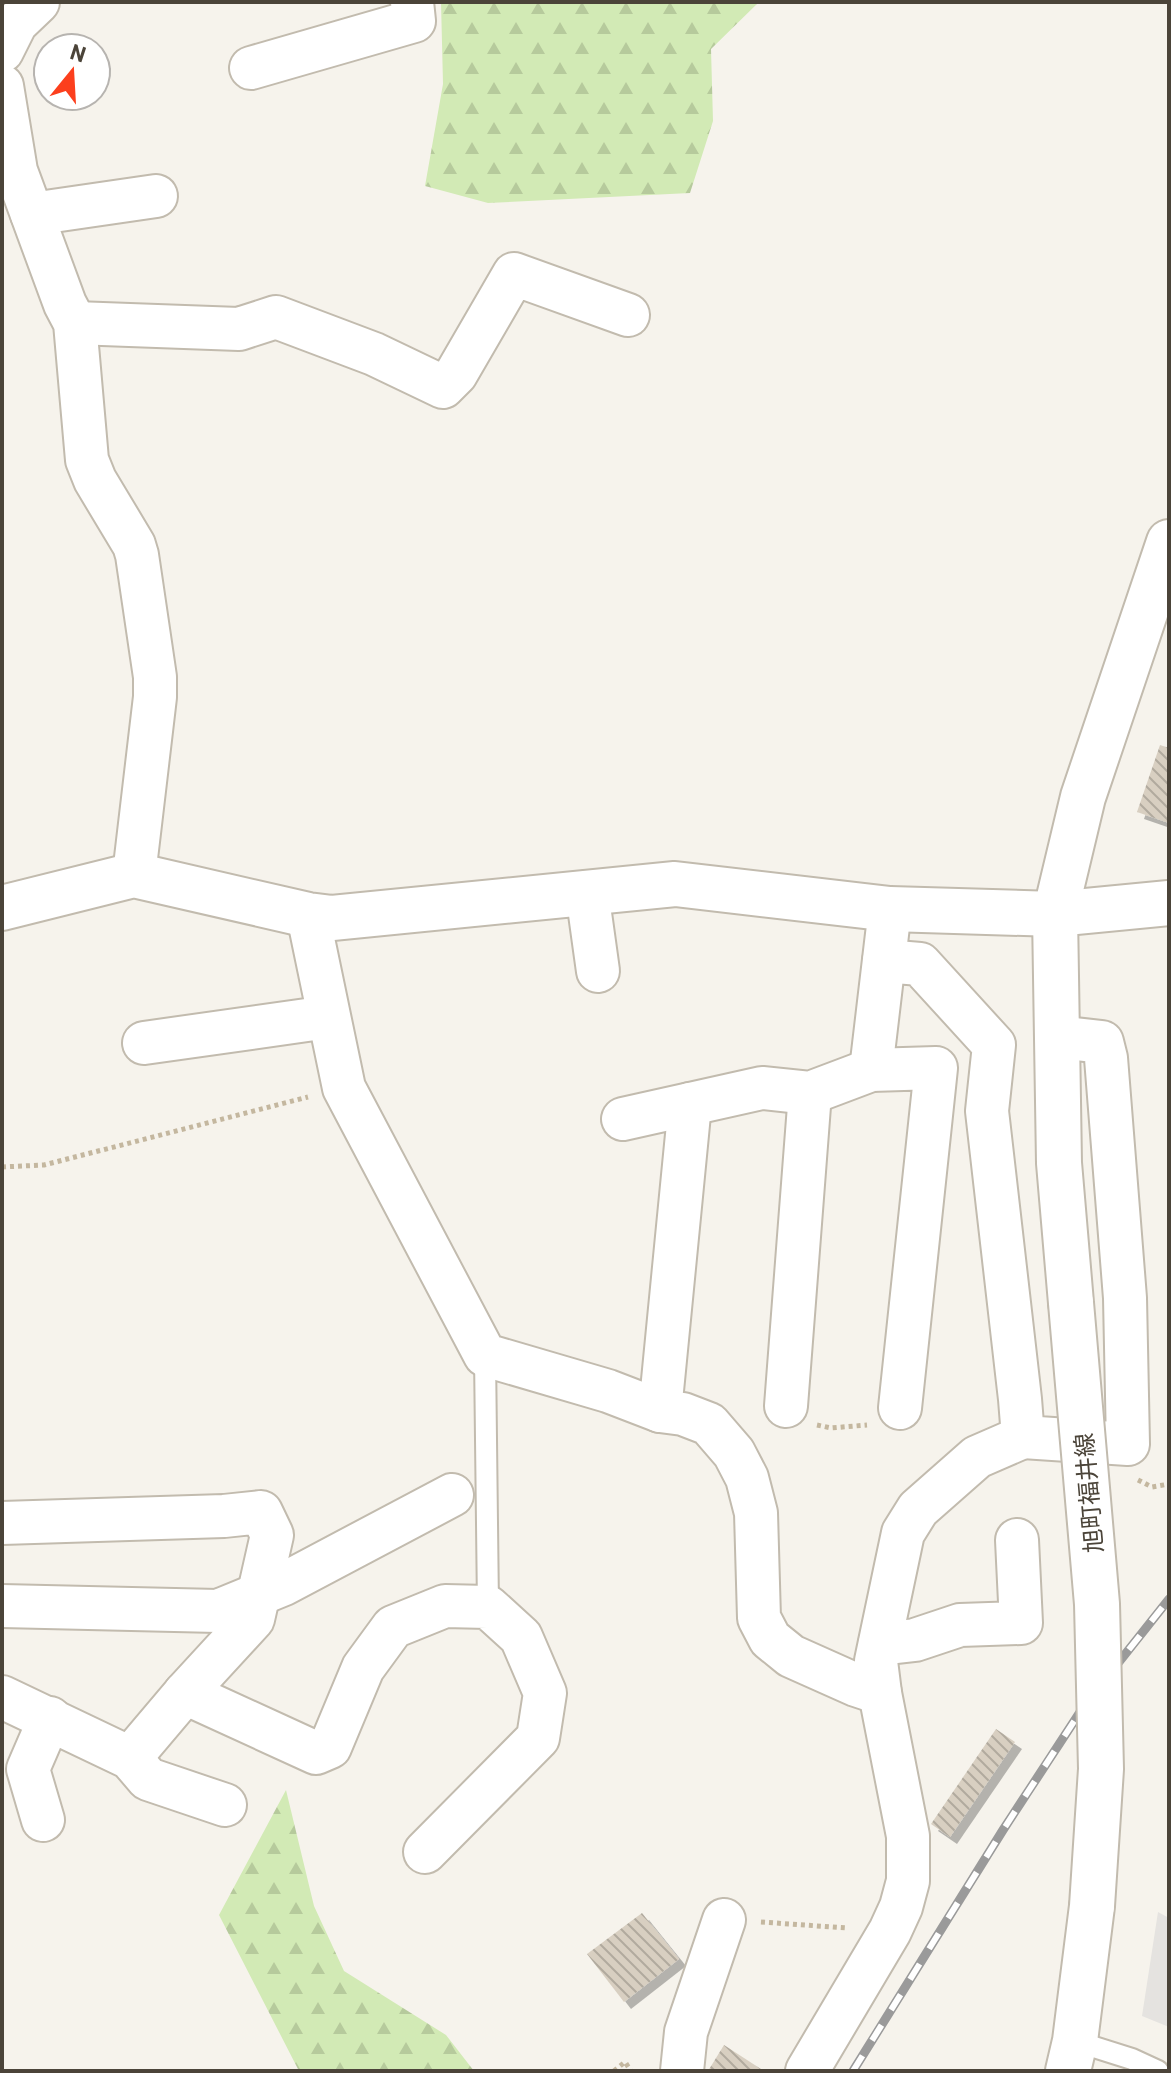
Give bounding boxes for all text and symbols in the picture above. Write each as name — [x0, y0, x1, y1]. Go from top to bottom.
north arrow — [32, 32, 112, 112]
text: N — [68, 37, 89, 67]
street label: 旭町福井線 — [1068, 1432, 1108, 1554]

